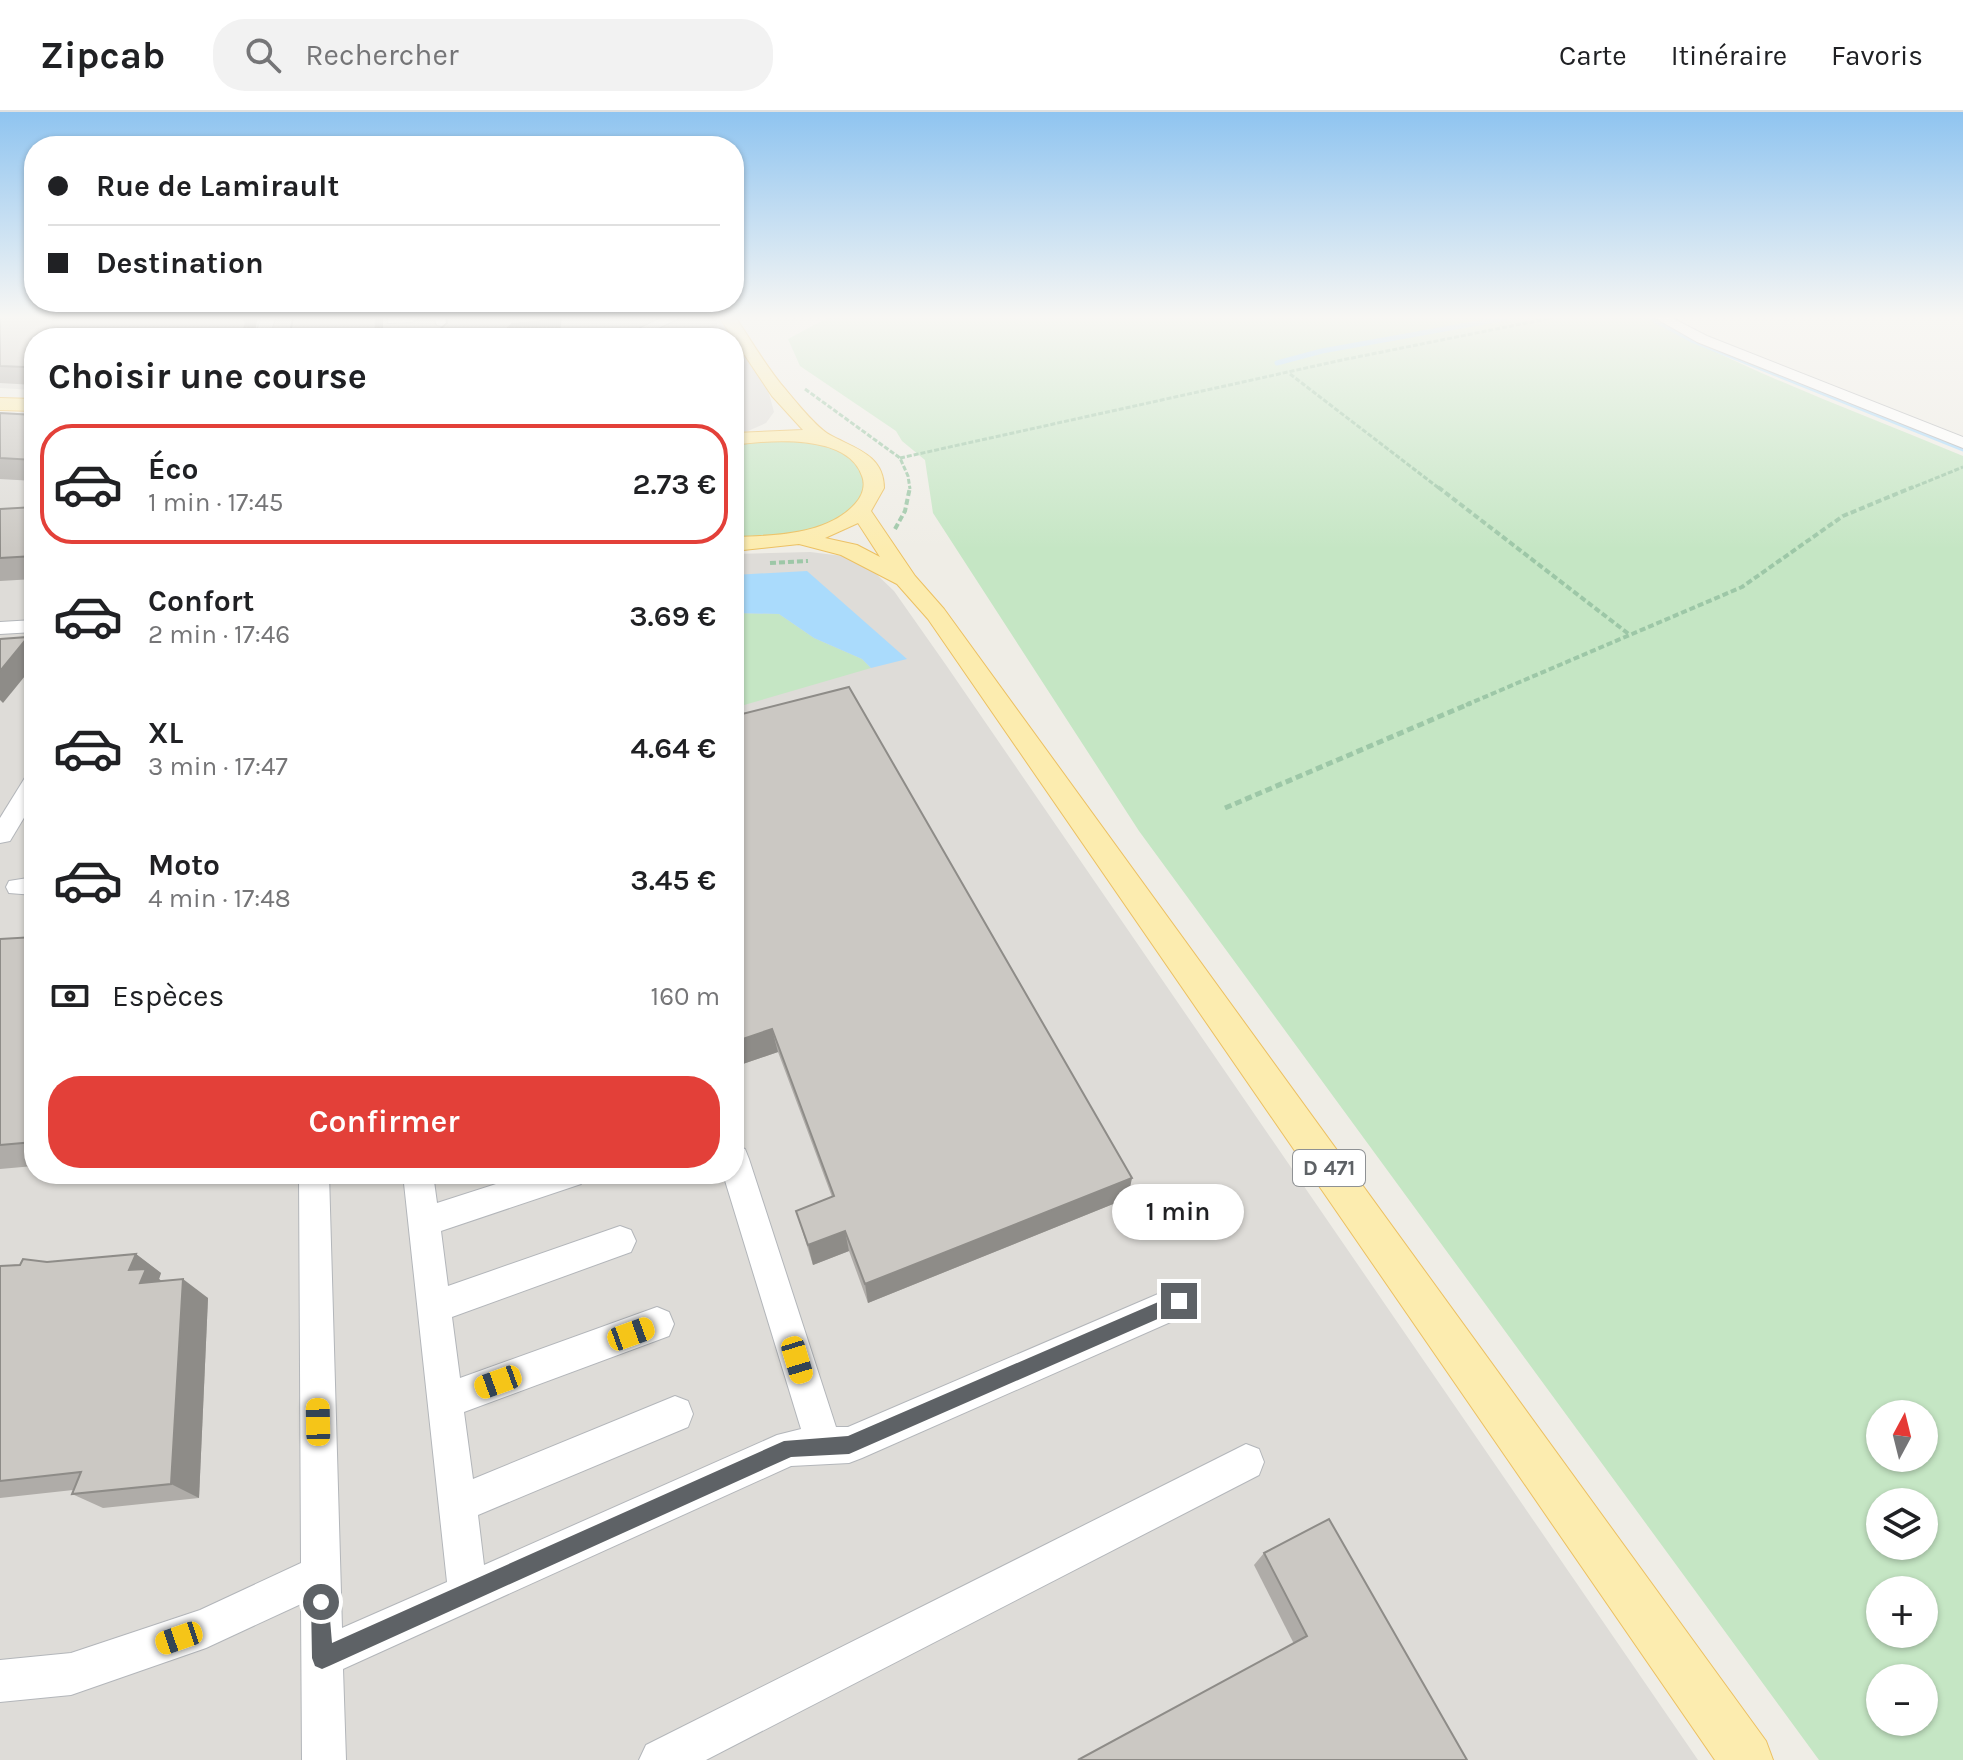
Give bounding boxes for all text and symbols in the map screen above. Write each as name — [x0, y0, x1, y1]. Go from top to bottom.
search box — [213, 19, 773, 91]
text: Zipcab — [40, 33, 165, 78]
icon: search — [241, 33, 285, 77]
text: Rechercher — [305, 37, 459, 73]
text: Carte — [1559, 39, 1627, 72]
text: Itinéraire — [1671, 39, 1787, 72]
text: Favoris — [1831, 39, 1923, 72]
text: Rue de Lamirault — [96, 168, 339, 204]
text: Destination — [96, 245, 264, 281]
text: Choisir une course — [48, 355, 367, 397]
icon: car — [52, 448, 124, 520]
text: Éco — [148, 451, 198, 487]
text: 2.73 € — [632, 466, 716, 502]
text: 1 min · 17:45 — [148, 487, 284, 518]
icon: car — [52, 580, 124, 652]
text: Confort — [148, 583, 254, 619]
text: 3.69 € — [629, 598, 716, 634]
text: 2 min · 17:46 — [148, 619, 290, 650]
icon: car — [52, 712, 124, 784]
text: XL — [148, 715, 183, 751]
text: 4.64 € — [631, 730, 716, 766]
text: 3 min · 17:47 — [148, 751, 288, 782]
icon: car — [52, 844, 124, 916]
text: Moto — [148, 847, 220, 883]
text: 3.45 € — [630, 862, 716, 898]
text: 4 min · 17:48 — [148, 883, 291, 914]
icon: cash — [48, 974, 92, 1018]
text: Espèces — [112, 978, 224, 1014]
text: 160 m — [651, 981, 720, 1012]
button: Confirmer — [48, 1076, 720, 1168]
road number: D 471 — [1293, 1150, 1365, 1186]
callout: 1 min — [1113, 1185, 1245, 1241]
text: 1 min — [1146, 1196, 1210, 1227]
route end — [1161, 1283, 1197, 1319]
car — [604, 1315, 658, 1353]
car — [779, 1334, 815, 1386]
car — [471, 1363, 525, 1401]
car — [306, 1398, 330, 1446]
north arrow — [1866, 1400, 1938, 1472]
map controls — [1866, 1400, 1938, 1736]
button: layers — [1866, 1488, 1938, 1560]
button: + — [1866, 1576, 1938, 1648]
route start — [303, 1584, 339, 1620]
car — [152, 1619, 206, 1657]
button: − — [1866, 1664, 1938, 1736]

